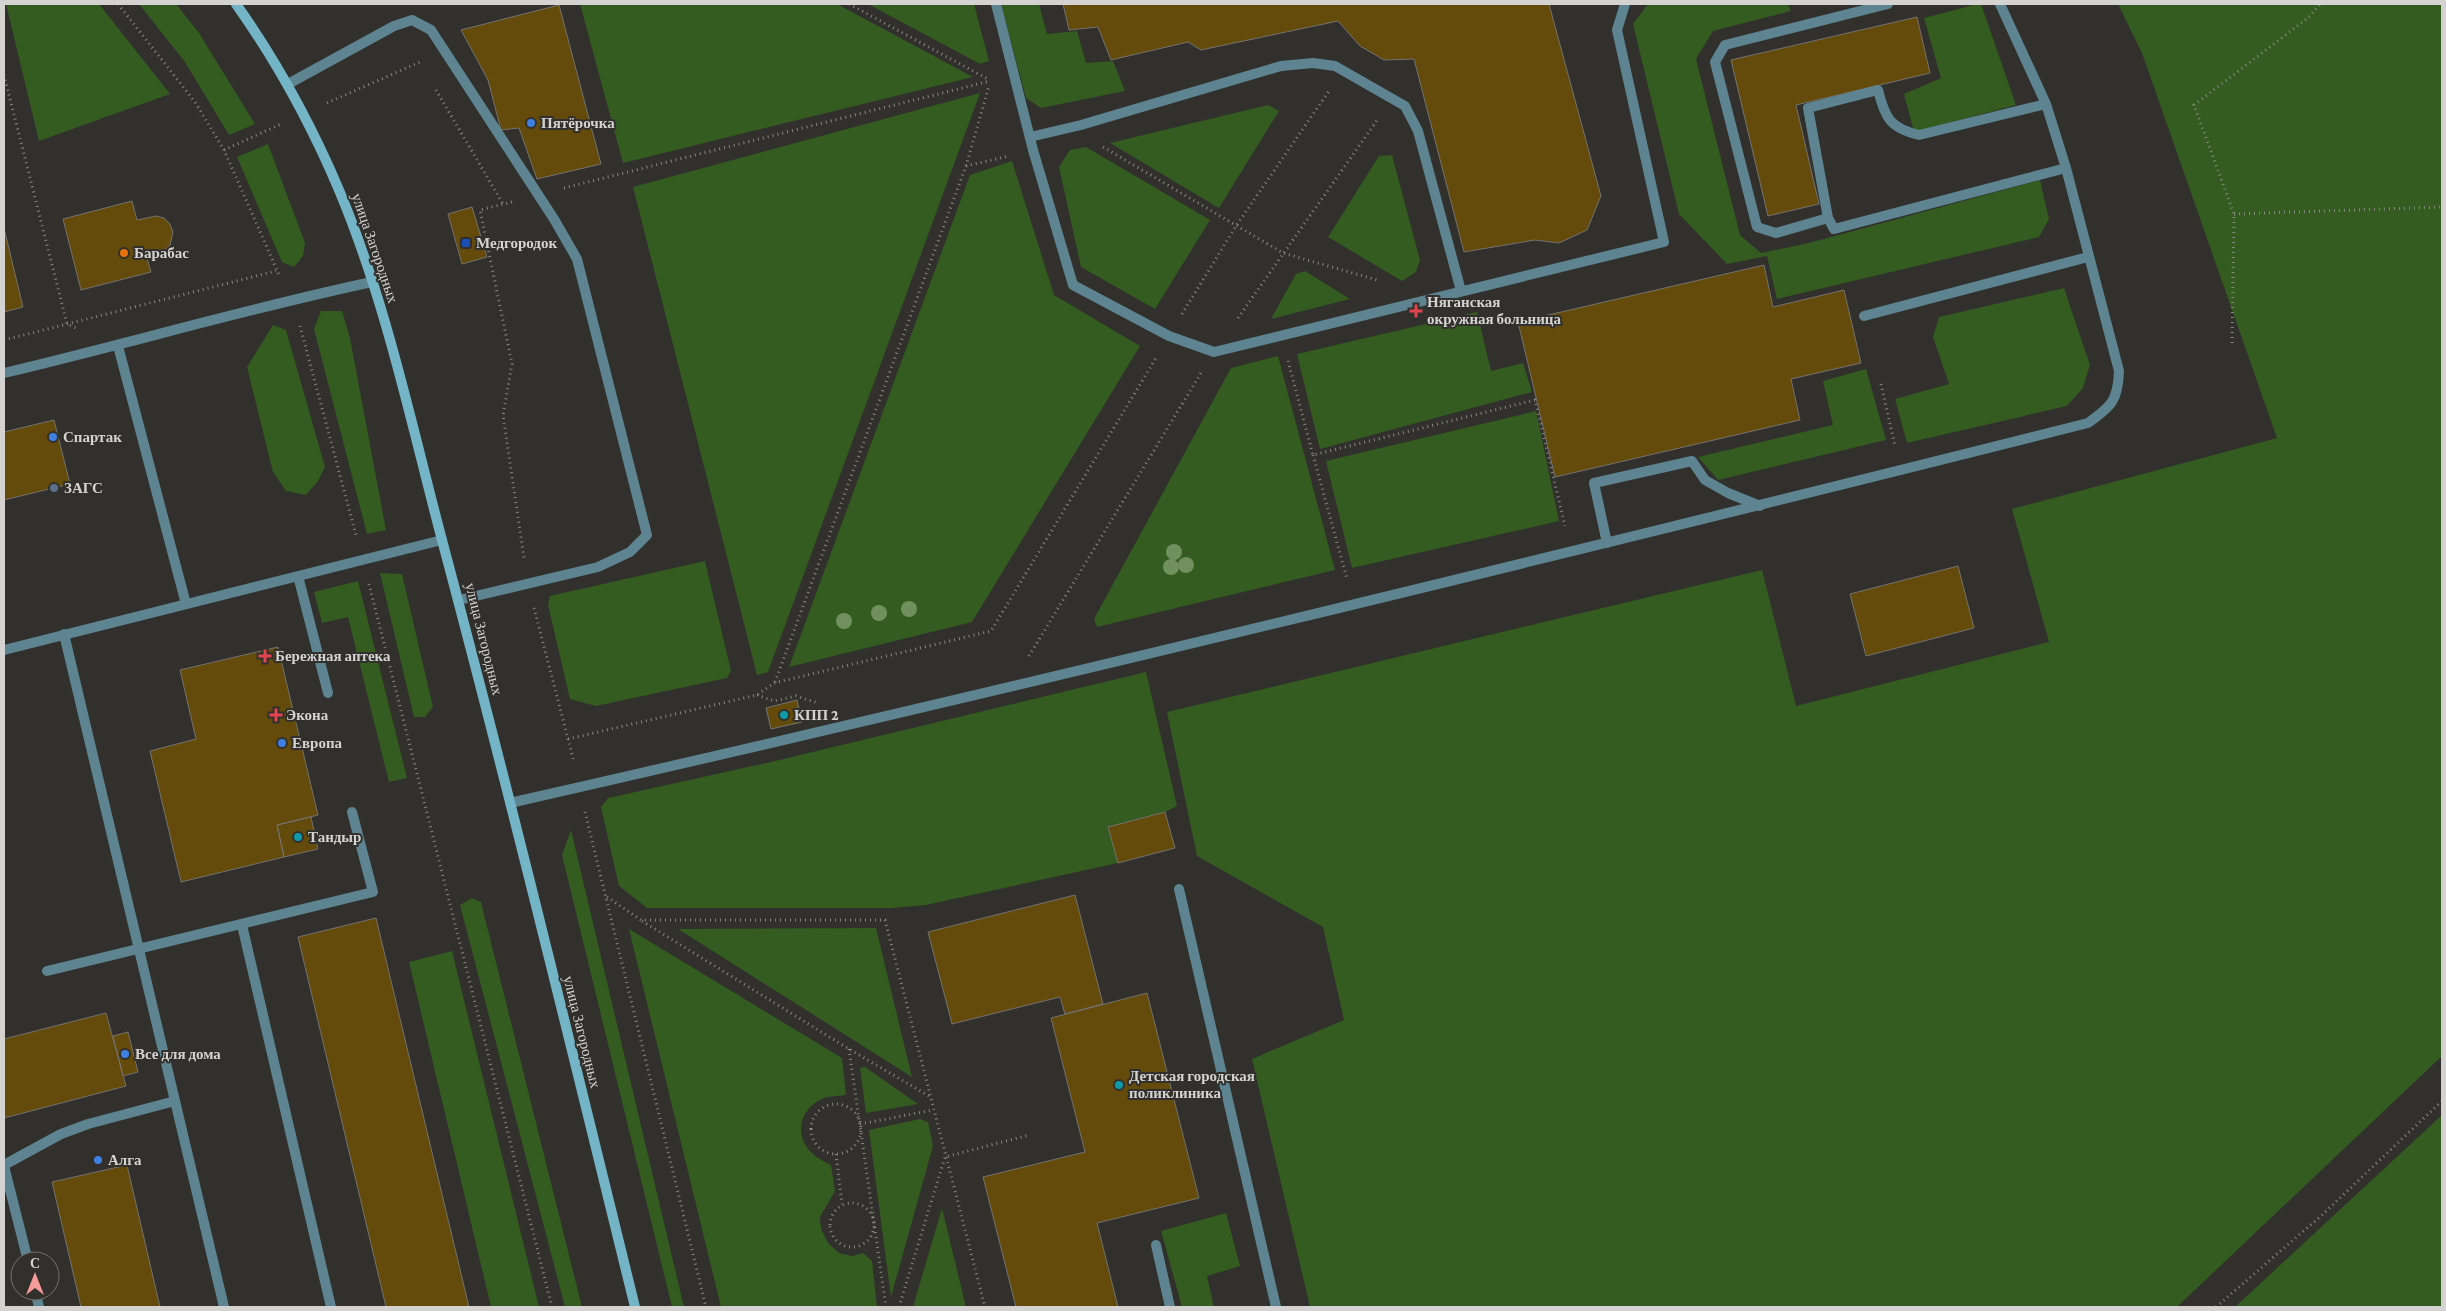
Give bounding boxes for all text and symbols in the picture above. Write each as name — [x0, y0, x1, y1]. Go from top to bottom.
place label: Пятёрочка — [541, 115, 615, 131]
marker: Пятёрочка — [525, 117, 537, 129]
street label: улица Загородных — [349, 191, 401, 305]
place label: Медгородок — [476, 235, 557, 251]
marker: Медгородок — [460, 237, 472, 249]
place label: Барабас — [134, 245, 189, 261]
marker: Барабас — [118, 247, 130, 259]
place label: Няганская окружная больница — [1427, 294, 1561, 327]
marker: Няганская окружная больница — [1409, 304, 1423, 318]
place label: Спартак — [63, 429, 122, 445]
marker: Спартак — [47, 431, 59, 443]
place label: ЗАГС — [64, 480, 103, 496]
marker: ЗАГС — [48, 482, 60, 494]
street label: улица Загородных — [462, 581, 506, 697]
place label: Бережная аптека — [275, 648, 391, 664]
marker: Бережная аптека — [259, 650, 271, 662]
place label: Экона — [286, 707, 329, 723]
place label: КПП 2 — [794, 707, 839, 723]
marker: Экона — [270, 709, 282, 721]
marker: КПП 2 — [778, 709, 790, 721]
place label: Европа — [292, 735, 343, 751]
marker: Европа — [276, 737, 288, 749]
place label: Тандыр — [308, 829, 361, 845]
marker: Тандыр — [292, 831, 304, 843]
street label: улица Загородных — [560, 974, 604, 1090]
place label: Все для дома — [135, 1046, 221, 1062]
marker: Все для дома — [119, 1048, 131, 1060]
place label: Детская городская поликлиника — [1129, 1068, 1255, 1101]
marker: Детская городская поликлиника — [1113, 1079, 1125, 1091]
place label: Алга — [108, 1152, 142, 1168]
marker: Алга — [92, 1154, 104, 1166]
north arrow — [10, 1251, 60, 1301]
text: С — [30, 1255, 40, 1271]

